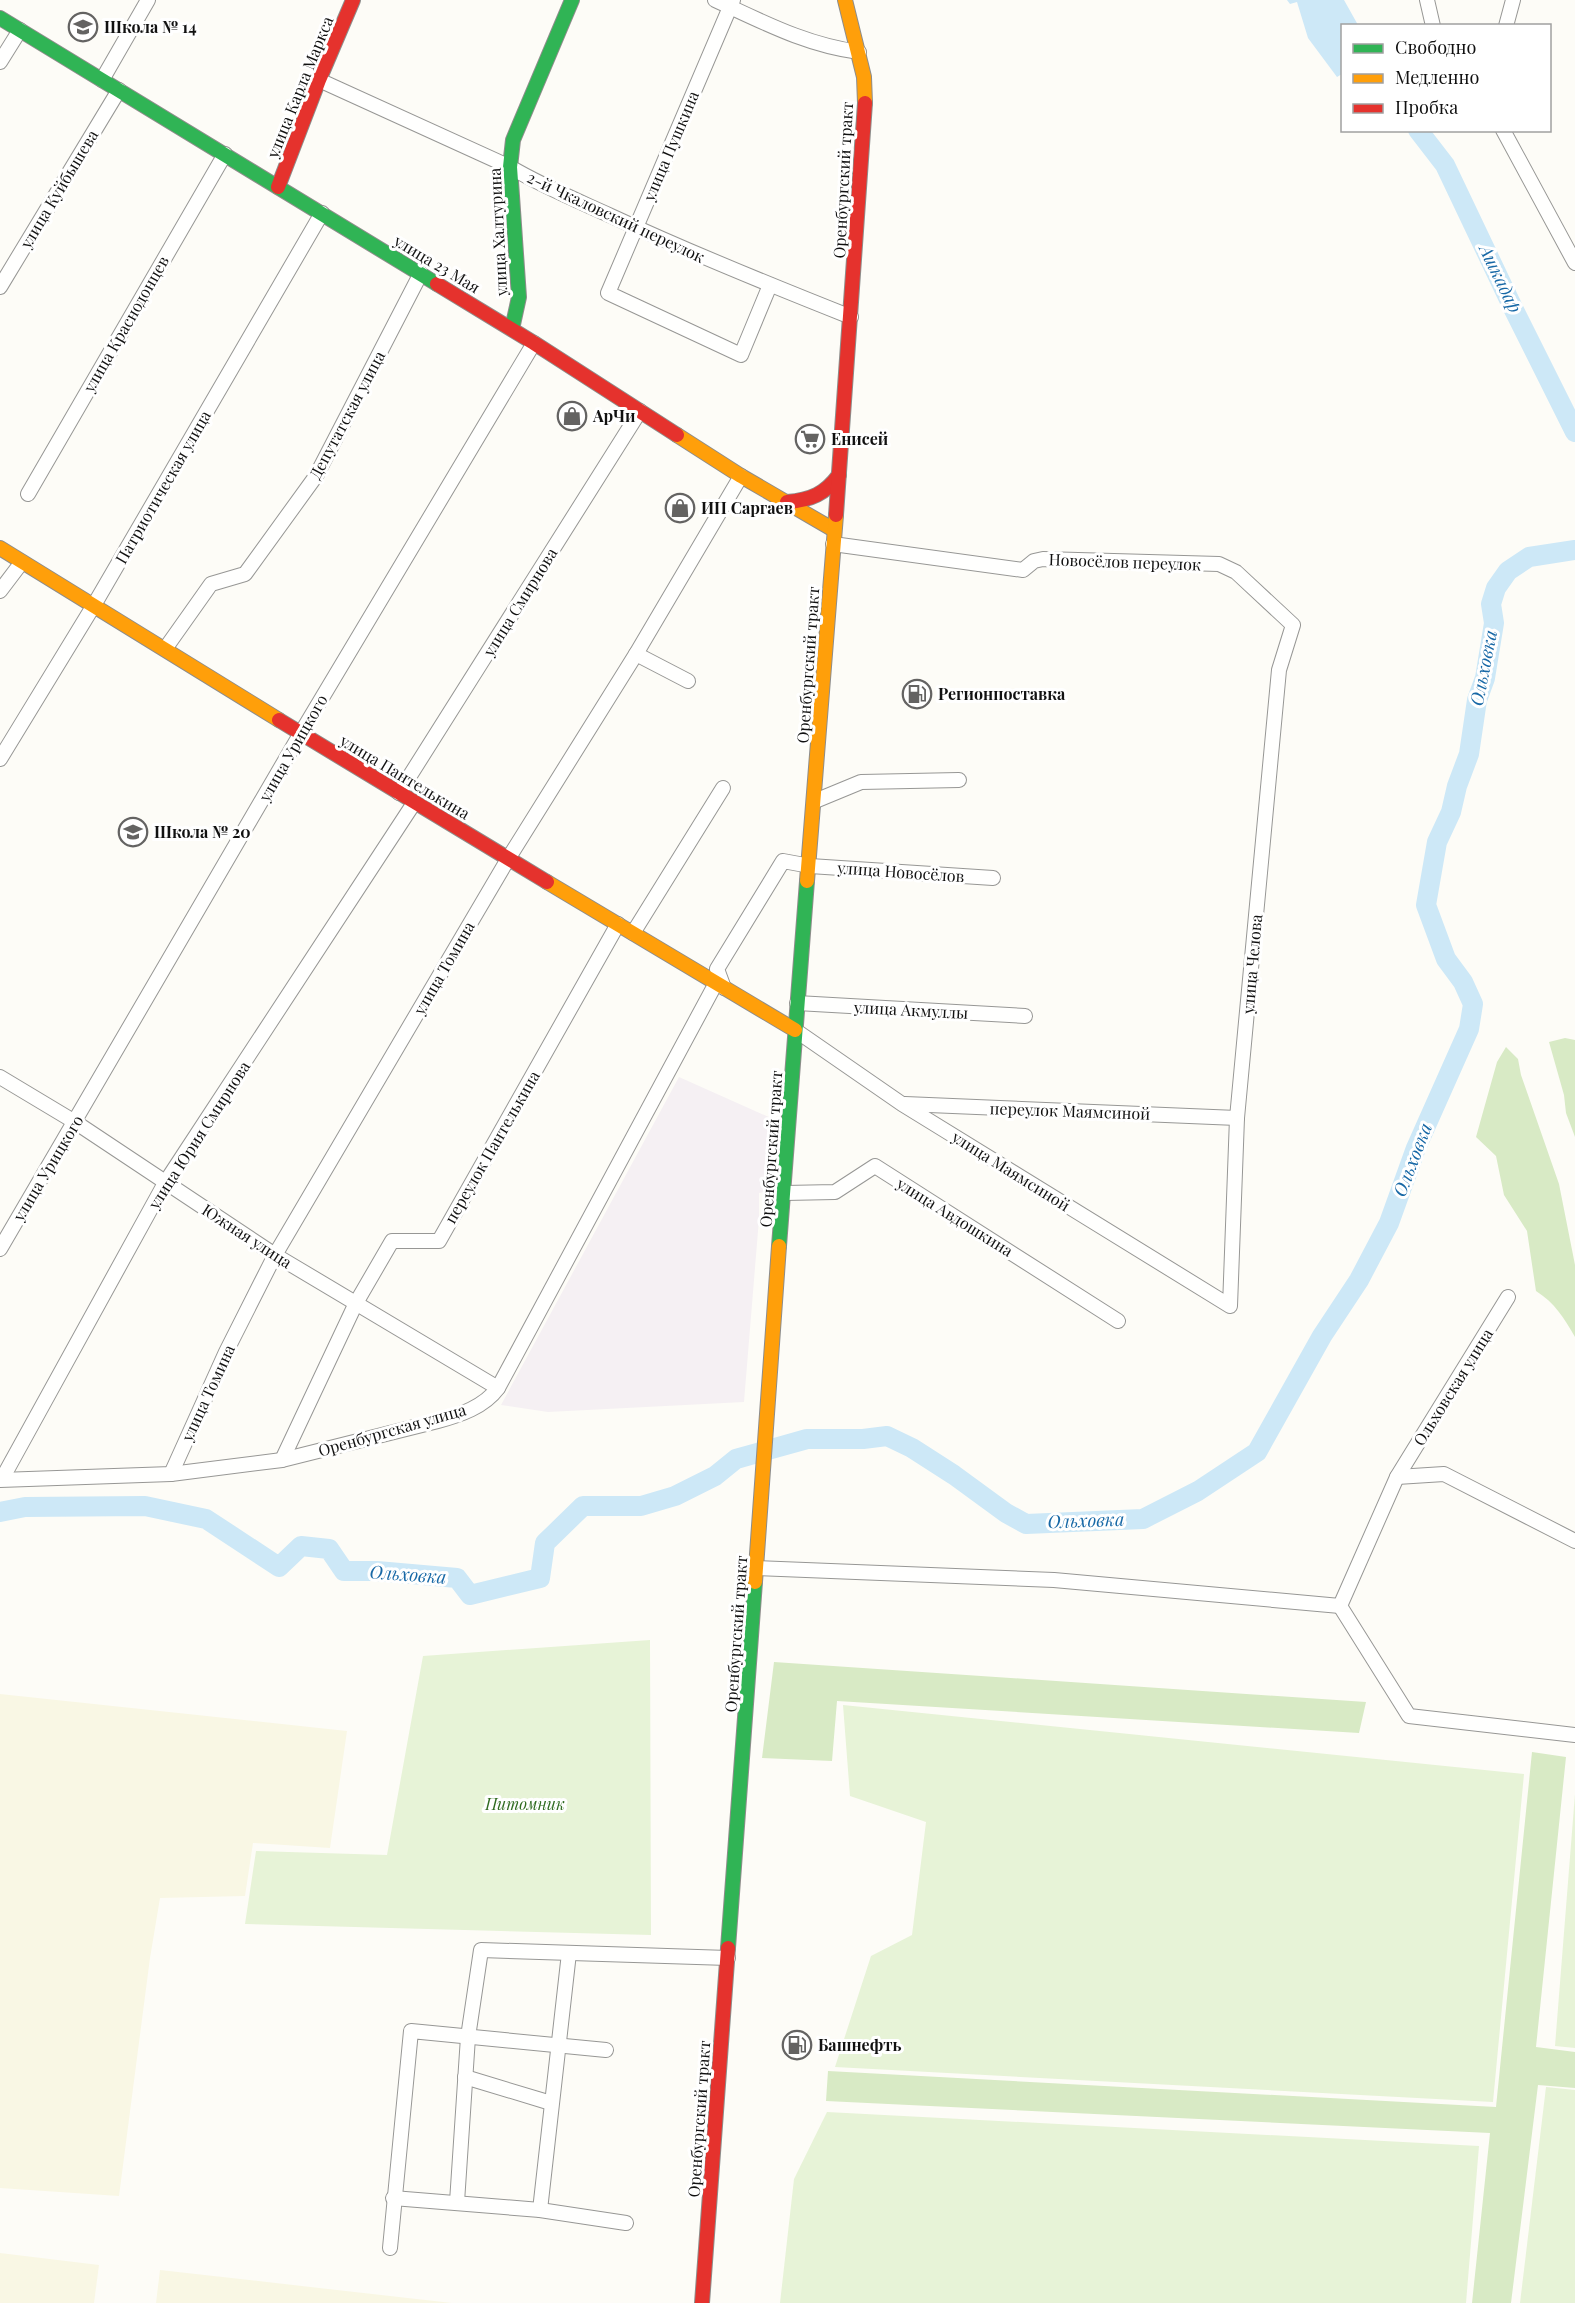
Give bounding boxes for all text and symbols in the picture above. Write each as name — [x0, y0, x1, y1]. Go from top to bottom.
school or university icon: Школа № 14 — [67, 11, 99, 43]
street label: улица Карла Маркса — [261, 13, 338, 162]
place label: Школа № 14 — [104, 16, 197, 37]
legend — [1341, 24, 1551, 132]
text: Свободно — [1395, 35, 1476, 59]
text: Медленно — [1395, 65, 1480, 89]
street label: улица Пушкина — [638, 88, 703, 205]
text: Пробка — [1395, 95, 1458, 119]
street label: Оренбургский тракт — [828, 101, 857, 259]
street label: улица Куйбышева — [14, 126, 102, 253]
street label: 2-й Чкаловский переулок — [524, 166, 708, 267]
street label: улица Халтурина — [484, 167, 511, 298]
street label: улица 23 Мая — [390, 229, 484, 298]
water label: Ашкадар — [1473, 239, 1528, 317]
street label: улица Краснодонцев — [77, 252, 173, 397]
street label: Депутатская улица — [304, 347, 389, 482]
shop icon: АрЧи — [556, 400, 588, 432]
place label: АрЧи — [592, 405, 636, 426]
street label: Патриотическая улица — [110, 406, 215, 567]
supermarket icon: Енисей — [794, 423, 826, 455]
place label: Енисей — [831, 428, 889, 449]
shop icon: ИП Саргаев — [664, 492, 696, 524]
place label: ИП Саргаев — [701, 497, 793, 518]
street label: улица Смирнова — [477, 544, 561, 661]
street label: Новосёлов переулок — [1048, 548, 1202, 575]
street label: Оренбургский тракт — [792, 586, 823, 744]
water label: Ольховка — [1464, 628, 1502, 708]
fuel station icon: Регионпоставка — [901, 678, 933, 710]
place label: Регионпоставка — [938, 683, 1066, 704]
street label: улица Урицкого — [253, 690, 332, 806]
street label: улица Пантелькина — [336, 729, 474, 824]
school or university icon: Школа № 20 — [117, 816, 149, 848]
place label: Школа № 20 — [154, 821, 251, 842]
street label: улица Новосёлов — [836, 857, 966, 886]
street label: улица Челова — [1237, 913, 1266, 1016]
street label: улица Томина — [408, 917, 479, 1019]
street label: улица Акмуллы — [852, 996, 969, 1023]
street label: улица Юрия Смирнова — [142, 1057, 254, 1213]
street label: переулок Пантелькина — [439, 1067, 544, 1227]
street label: Оренбургский тракт — [755, 1070, 786, 1228]
street label: переулок Маямсиной — [989, 1097, 1151, 1124]
street label: улица Урицкого — [7, 1111, 88, 1225]
water label: Ольховка — [1387, 1120, 1437, 1200]
street label: улица Маямсиной — [947, 1125, 1074, 1215]
street label: улица Авдошкина — [892, 1172, 1017, 1261]
street label: Южная улица — [198, 1199, 296, 1272]
street label: Ольховская улица — [1408, 1324, 1497, 1449]
street label: улица Томина — [176, 1341, 239, 1445]
street label: Оренбургская улица — [315, 1398, 468, 1461]
water label: Ольховка — [1047, 1507, 1125, 1533]
street label: Оренбургский тракт — [720, 1555, 751, 1713]
water label: Ольховка — [369, 1559, 447, 1589]
park label: Питомник — [484, 1793, 565, 1814]
fuel station icon: Башнефть — [781, 2029, 813, 2061]
place label: Башнефть — [818, 2034, 902, 2055]
street label: Оренбургский тракт — [683, 2040, 714, 2198]

